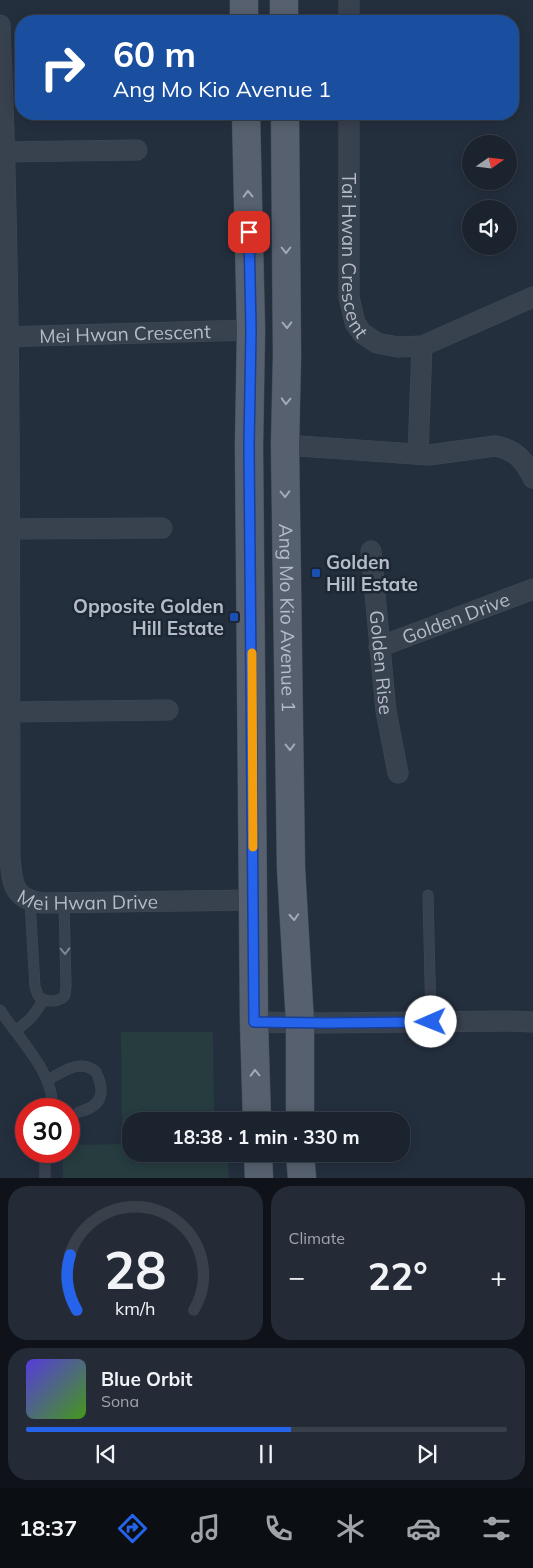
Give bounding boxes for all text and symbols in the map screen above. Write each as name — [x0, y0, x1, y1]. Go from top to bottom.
text: 60 m — [113, 32, 196, 76]
icon: right — [30, 35, 95, 100]
text: Ang Mo Kio Avenue 1 — [113, 75, 331, 103]
north arrow — [462, 135, 518, 190]
map controls — [462, 135, 517, 255]
street label: Tai Hwan Crescent — [336, 173, 374, 343]
one-way arrow — [243, 190, 253, 198]
button: sound — [462, 200, 517, 255]
pin — [228, 211, 270, 253]
icon: arrive — [235, 218, 263, 246]
one-way arrow — [281, 246, 291, 254]
street label: Mei Hwan Crescent — [39, 319, 211, 348]
one-way arrow — [282, 322, 292, 330]
one-way arrow — [281, 397, 291, 405]
one-way arrow — [280, 490, 291, 498]
street label: Ang Mo Kio Avenue 1 — [274, 523, 301, 712]
place label: Golden Hill Estate — [326, 550, 418, 596]
marker: Golden Hill Estate — [310, 567, 322, 579]
street label: Golden Drive — [399, 587, 513, 649]
place label: Opposite Golden Hill Estate — [73, 594, 224, 640]
street label: Golden Rise — [365, 609, 398, 716]
marker: Opposite Golden Hill Estate — [228, 611, 240, 623]
one-way arrow — [284, 744, 295, 752]
street label: Mei Hwan Drive — [13, 884, 158, 915]
one-way arrow — [289, 913, 300, 921]
one-way arrow — [60, 948, 71, 956]
position arrow — [404, 995, 456, 1047]
one-way arrow — [250, 1068, 260, 1076]
speed limit sign: 30 — [15, 1098, 80, 1163]
text: 18:38 · 1 min · 330 m — [172, 1125, 360, 1149]
text: Climate — [289, 1228, 345, 1248]
text: 28 — [104, 1237, 166, 1302]
text: 22° — [368, 1252, 428, 1300]
text: − — [289, 1259, 305, 1294]
text: + — [490, 1259, 507, 1294]
text: km/h — [115, 1297, 155, 1319]
text: Blue Orbit — [101, 1367, 192, 1391]
text: Sona — [101, 1391, 139, 1411]
icon: previous — [92, 1440, 120, 1468]
icon: pause — [252, 1440, 280, 1468]
icon: next — [413, 1440, 441, 1468]
icon: directions — [115, 1511, 150, 1546]
icon: music — [188, 1511, 223, 1546]
icon: phone — [261, 1511, 296, 1546]
icon: climate — [333, 1511, 368, 1546]
icon: car — [406, 1511, 441, 1546]
icon: filters — [479, 1511, 514, 1546]
text: 18:37 — [19, 1514, 77, 1542]

